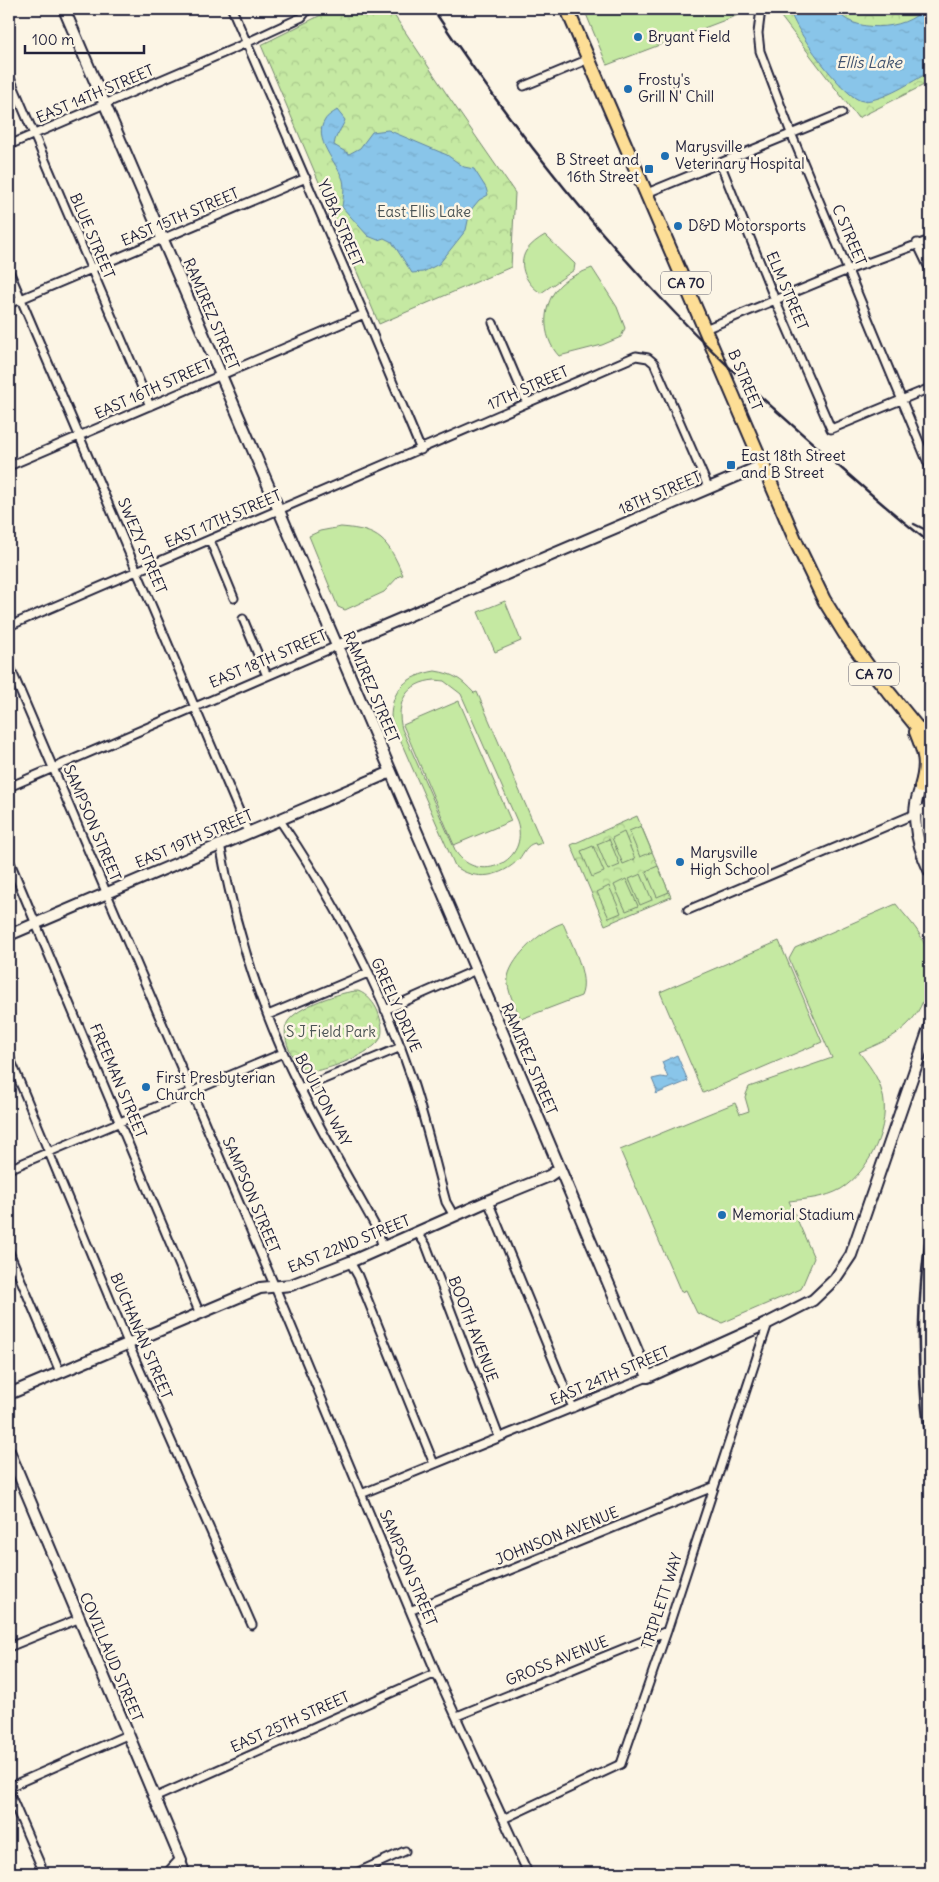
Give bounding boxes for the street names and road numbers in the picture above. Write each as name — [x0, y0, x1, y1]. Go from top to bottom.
street label: EAST 14TH STREET — [33, 60, 157, 127]
street label: YUBA STREET — [314, 176, 367, 269]
street label: EAST 15TH STREET — [118, 183, 242, 250]
street label: BLUE STREET — [66, 190, 119, 282]
street label: C STREET — [828, 201, 871, 268]
street label: ELM STREET — [762, 248, 813, 333]
street label: RAMIREZ STREET — [179, 255, 244, 373]
road number: CA 70 — [661, 272, 711, 294]
street label: B STREET — [724, 346, 767, 413]
street label: EAST 16TH STREET — [91, 354, 214, 423]
street label: 17TH STREET — [484, 361, 571, 414]
street label: 18TH STREET — [616, 467, 704, 518]
street label: EAST 17TH STREET — [162, 485, 284, 552]
street label: SWEZY STREET — [114, 495, 171, 597]
street label: EAST 18TH STREET — [206, 625, 330, 692]
street label: RAMIREZ STREET — [339, 628, 404, 746]
road number: CA 70 — [849, 662, 899, 686]
street label: SAMPSON STREET — [59, 762, 126, 884]
street label: EAST 19TH STREET — [132, 805, 256, 872]
street label: GREELY DRIVE — [367, 955, 426, 1055]
street label: RAMIREZ STREET — [497, 1000, 562, 1118]
street label: FREEMAN STREET — [86, 1021, 151, 1141]
street label: BOULTON WAY — [291, 1050, 356, 1150]
street label: SAMPSON STREET — [218, 1134, 285, 1256]
street label: EAST 22ND STREET — [285, 1210, 413, 1277]
street label: BUCHANAN STREET — [106, 1270, 177, 1402]
street label: BOOTH AVENUE — [445, 1273, 502, 1384]
street label: EAST 24TH STREET — [547, 1342, 673, 1409]
street label: JOHNSON AVENUE — [492, 1502, 621, 1569]
street label: SAMPSON STREET — [375, 1507, 442, 1629]
street label: TRIPLETT WAY — [637, 1550, 686, 1651]
street label: COVILLAUD STREET — [76, 1589, 147, 1724]
street label: GROSS AVENUE — [503, 1631, 611, 1690]
street label: EAST 25TH STREET — [227, 1687, 352, 1756]

